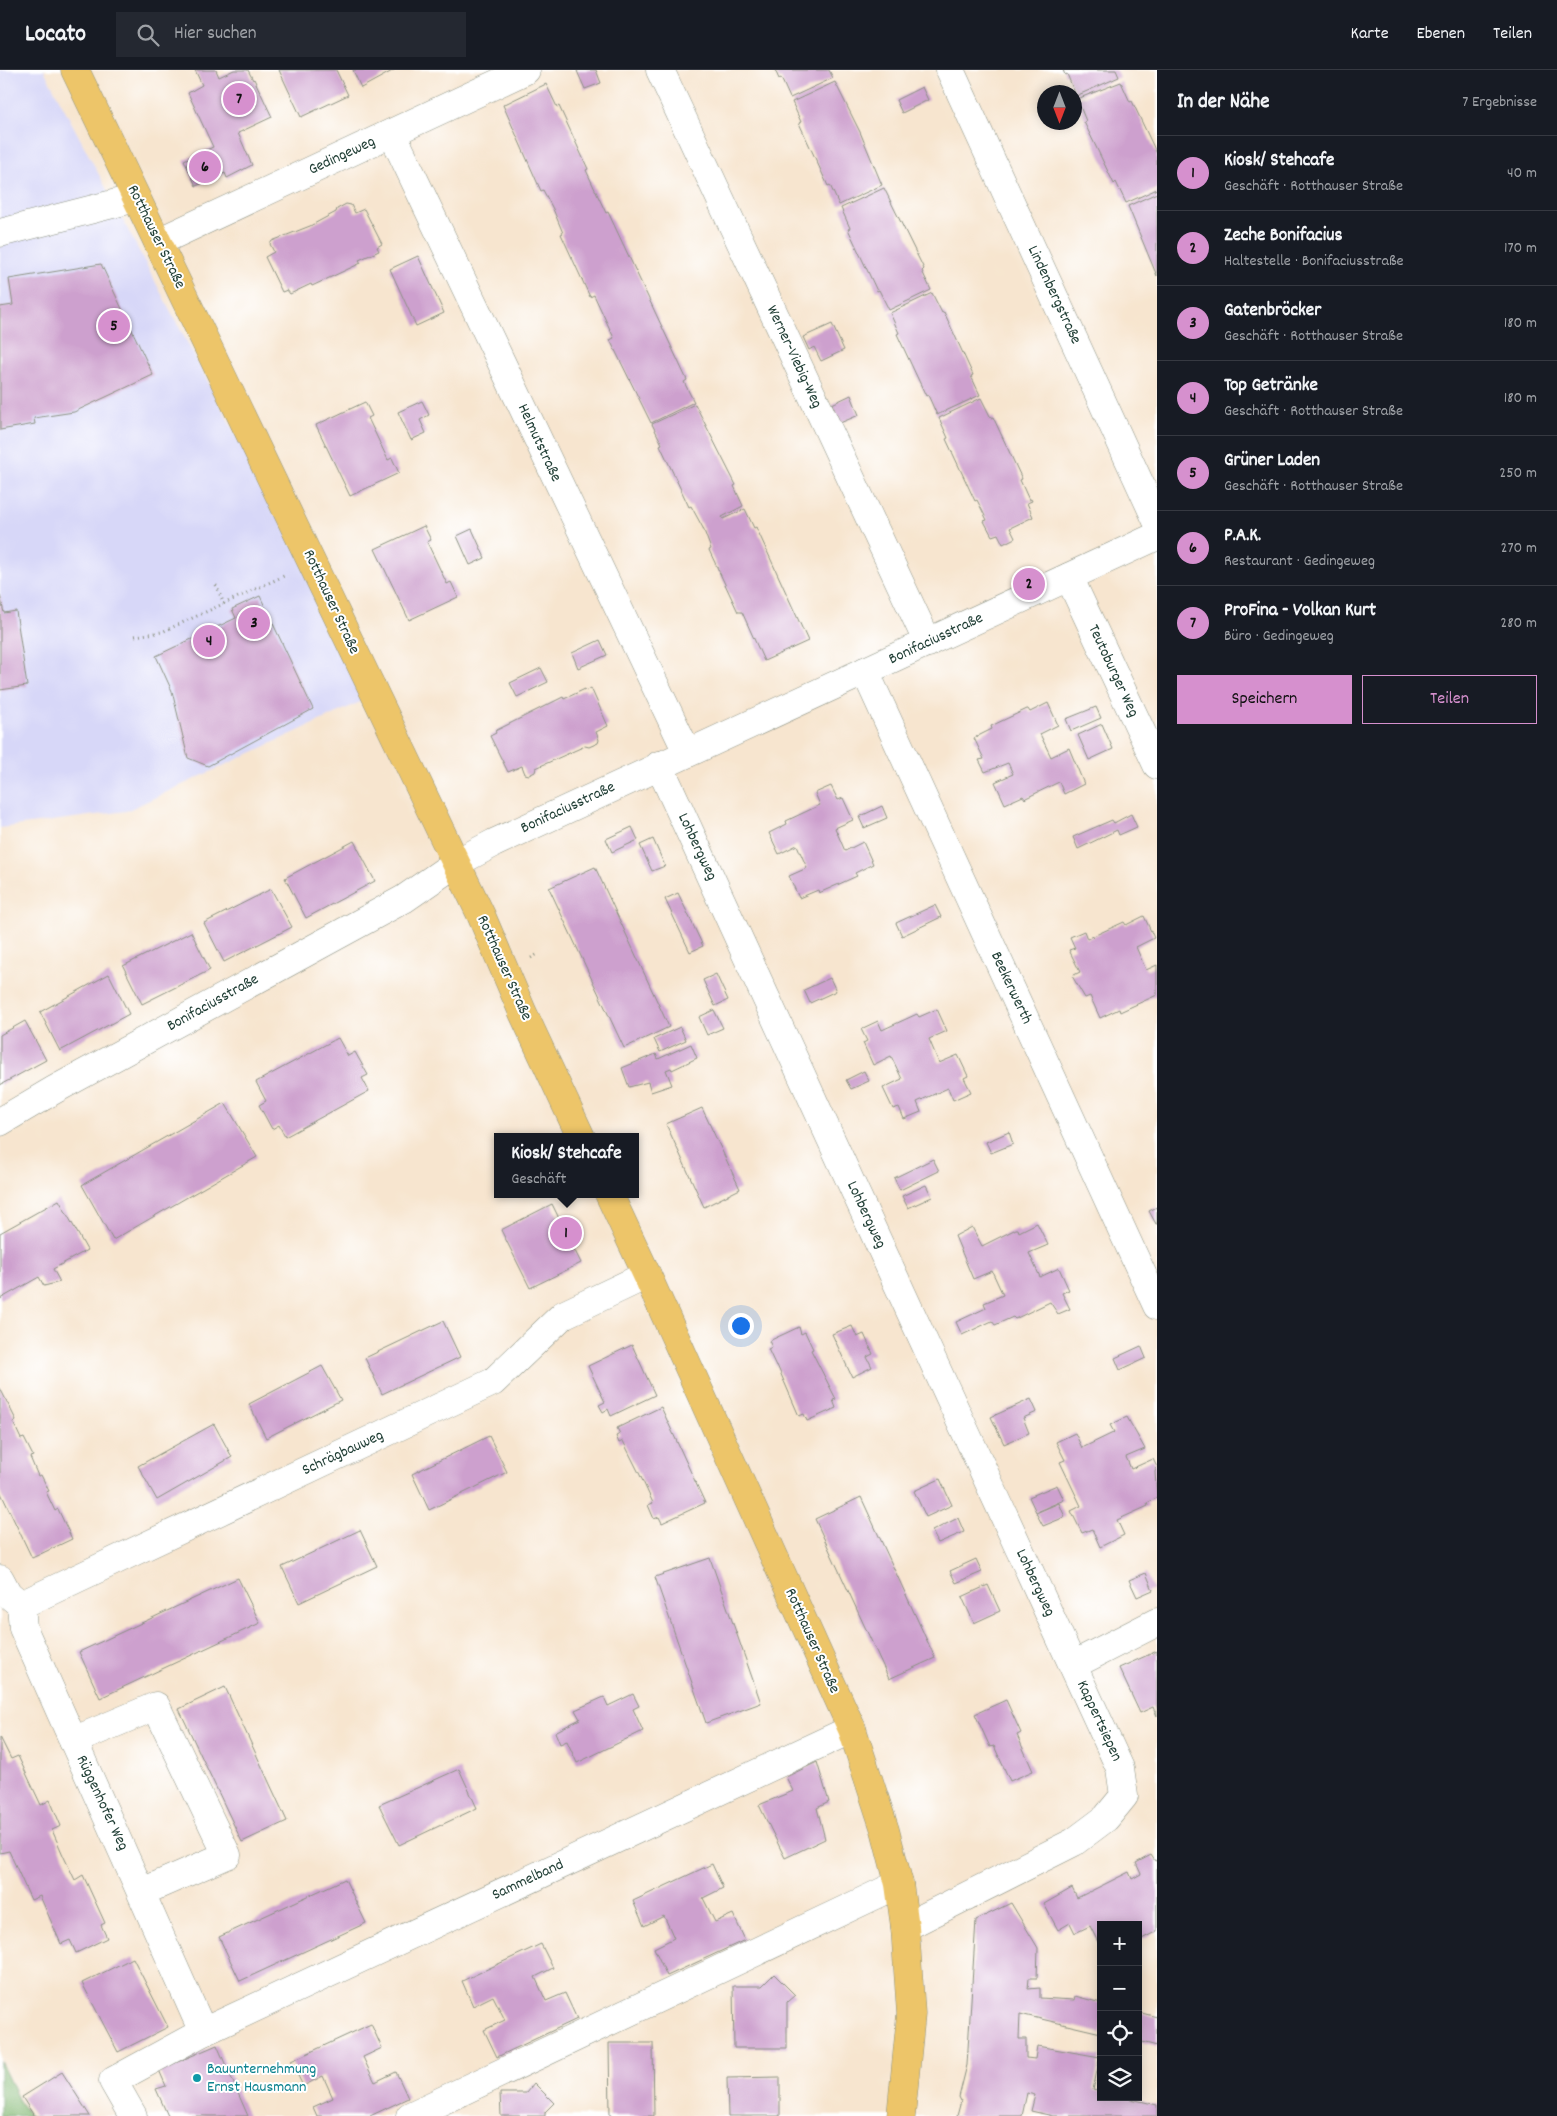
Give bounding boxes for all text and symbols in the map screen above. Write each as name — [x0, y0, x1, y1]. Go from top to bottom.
search box — [116, 12, 466, 57]
text: Locato — [25, 18, 86, 52]
icon: search — [134, 21, 162, 49]
text: Hier suchen — [174, 21, 257, 48]
text: Karte — [1351, 22, 1389, 47]
text: Ebenen — [1417, 22, 1465, 47]
text: Teilen — [1493, 22, 1532, 47]
pin: 7 — [223, 80, 255, 118]
north arrow — [1037, 85, 1082, 130]
text: In der Nähe — [1177, 88, 1269, 118]
text: 7 Ergebnisse — [1462, 91, 1537, 114]
street label: Gedingeweg — [305, 130, 379, 182]
pin: 6 — [189, 148, 221, 186]
text: Kiosk/ Stehcafe — [1224, 148, 1334, 175]
text: 1 — [1191, 162, 1195, 185]
text: 40 m — [1507, 162, 1537, 185]
text: Geschäft · Rotthauser Straße — [1224, 175, 1403, 198]
street label: Rotthauser Straße — [121, 181, 191, 293]
text: Zeche Bonifacius — [1224, 223, 1342, 250]
text: 2 — [1190, 237, 1197, 260]
text: 170 m — [1504, 237, 1537, 260]
street label: Lindenbergstraße — [1021, 242, 1087, 348]
text: Haltestelle · Bonifaciusstraße — [1224, 250, 1404, 273]
text: Gatenbröcker — [1224, 298, 1321, 325]
street label: Werner-Viebig-Weg — [760, 302, 828, 412]
pin: 5 — [98, 307, 130, 345]
text: 3 — [1189, 312, 1197, 335]
text: 180 m — [1504, 312, 1537, 335]
text: Geschäft · Rotthauser Straße — [1224, 325, 1403, 348]
text: Top Getränke — [1224, 373, 1318, 400]
text: 4 — [1190, 387, 1196, 410]
text: 180 m — [1504, 387, 1537, 410]
street label: Helmutstraße — [511, 400, 567, 486]
text: Geschäft · Rotthauser Straße — [1224, 400, 1403, 423]
text: Grüner Laden — [1224, 448, 1320, 475]
text: 5 — [1189, 462, 1197, 485]
text: 250 m — [1499, 462, 1537, 485]
text: Geschäft · Rotthauser Straße — [1224, 475, 1403, 498]
text: P.A.K. — [1224, 523, 1261, 550]
text: 6 — [1189, 537, 1197, 560]
text: 270 m — [1501, 537, 1537, 560]
street label: Rotthauser Straße — [297, 546, 365, 658]
text: Restaurant · Gedingeweg — [1224, 550, 1375, 573]
pin: 2 — [1013, 565, 1045, 603]
text: ProFina - Volkan Kurt — [1224, 598, 1376, 625]
pin: 3 — [238, 604, 270, 642]
street label: Bonifaciusstraße — [885, 607, 987, 671]
text: 7 — [1190, 612, 1196, 635]
text: 280 m — [1500, 612, 1537, 635]
street label: Teutoburger Weg — [1081, 621, 1145, 721]
pin: 4 — [193, 622, 225, 660]
text: Büro · Gedingeweg — [1224, 625, 1334, 648]
button: Speichern — [1177, 675, 1352, 724]
button: Teilen — [1362, 675, 1537, 724]
street label: Bonifaciusstraße — [517, 776, 619, 840]
street label: Lohbergweg — [671, 809, 723, 885]
street label: Rotthauser Straße — [471, 912, 537, 1024]
street label: Beekerwerth — [984, 948, 1038, 1028]
street label: Bonifaciusstraße — [163, 968, 263, 1038]
popup — [494, 1133, 639, 1198]
text: Kiosk/ Stehcafe — [511, 1141, 622, 1168]
text: Geschäft — [511, 1168, 566, 1191]
street label: Lohbergweg — [840, 1177, 892, 1253]
pin: 1 — [550, 1214, 582, 1252]
your location — [728, 1313, 754, 1339]
street label: Schrägbauweg — [299, 1424, 387, 1482]
street label: Lohbergweg — [1009, 1545, 1061, 1621]
street label: Rotthauser Straße — [779, 1585, 845, 1697]
street label: Kappertsiepen — [1070, 1677, 1128, 1765]
street label: Rüggenhofer Weg — [70, 1751, 134, 1855]
street label: Sammelband — [488, 1853, 568, 1907]
map controls — [1097, 1921, 1142, 2101]
button: + — [1097, 1921, 1142, 1966]
button: − — [1097, 1966, 1142, 2011]
button: locate — [1097, 2011, 1142, 2056]
button: layers — [1097, 2056, 1142, 2101]
place label: Bauunternehmung Ernst Hausmann — [207, 2058, 316, 2099]
marker: Bauunternehmung Ernst Hausmann — [191, 2072, 203, 2084]

